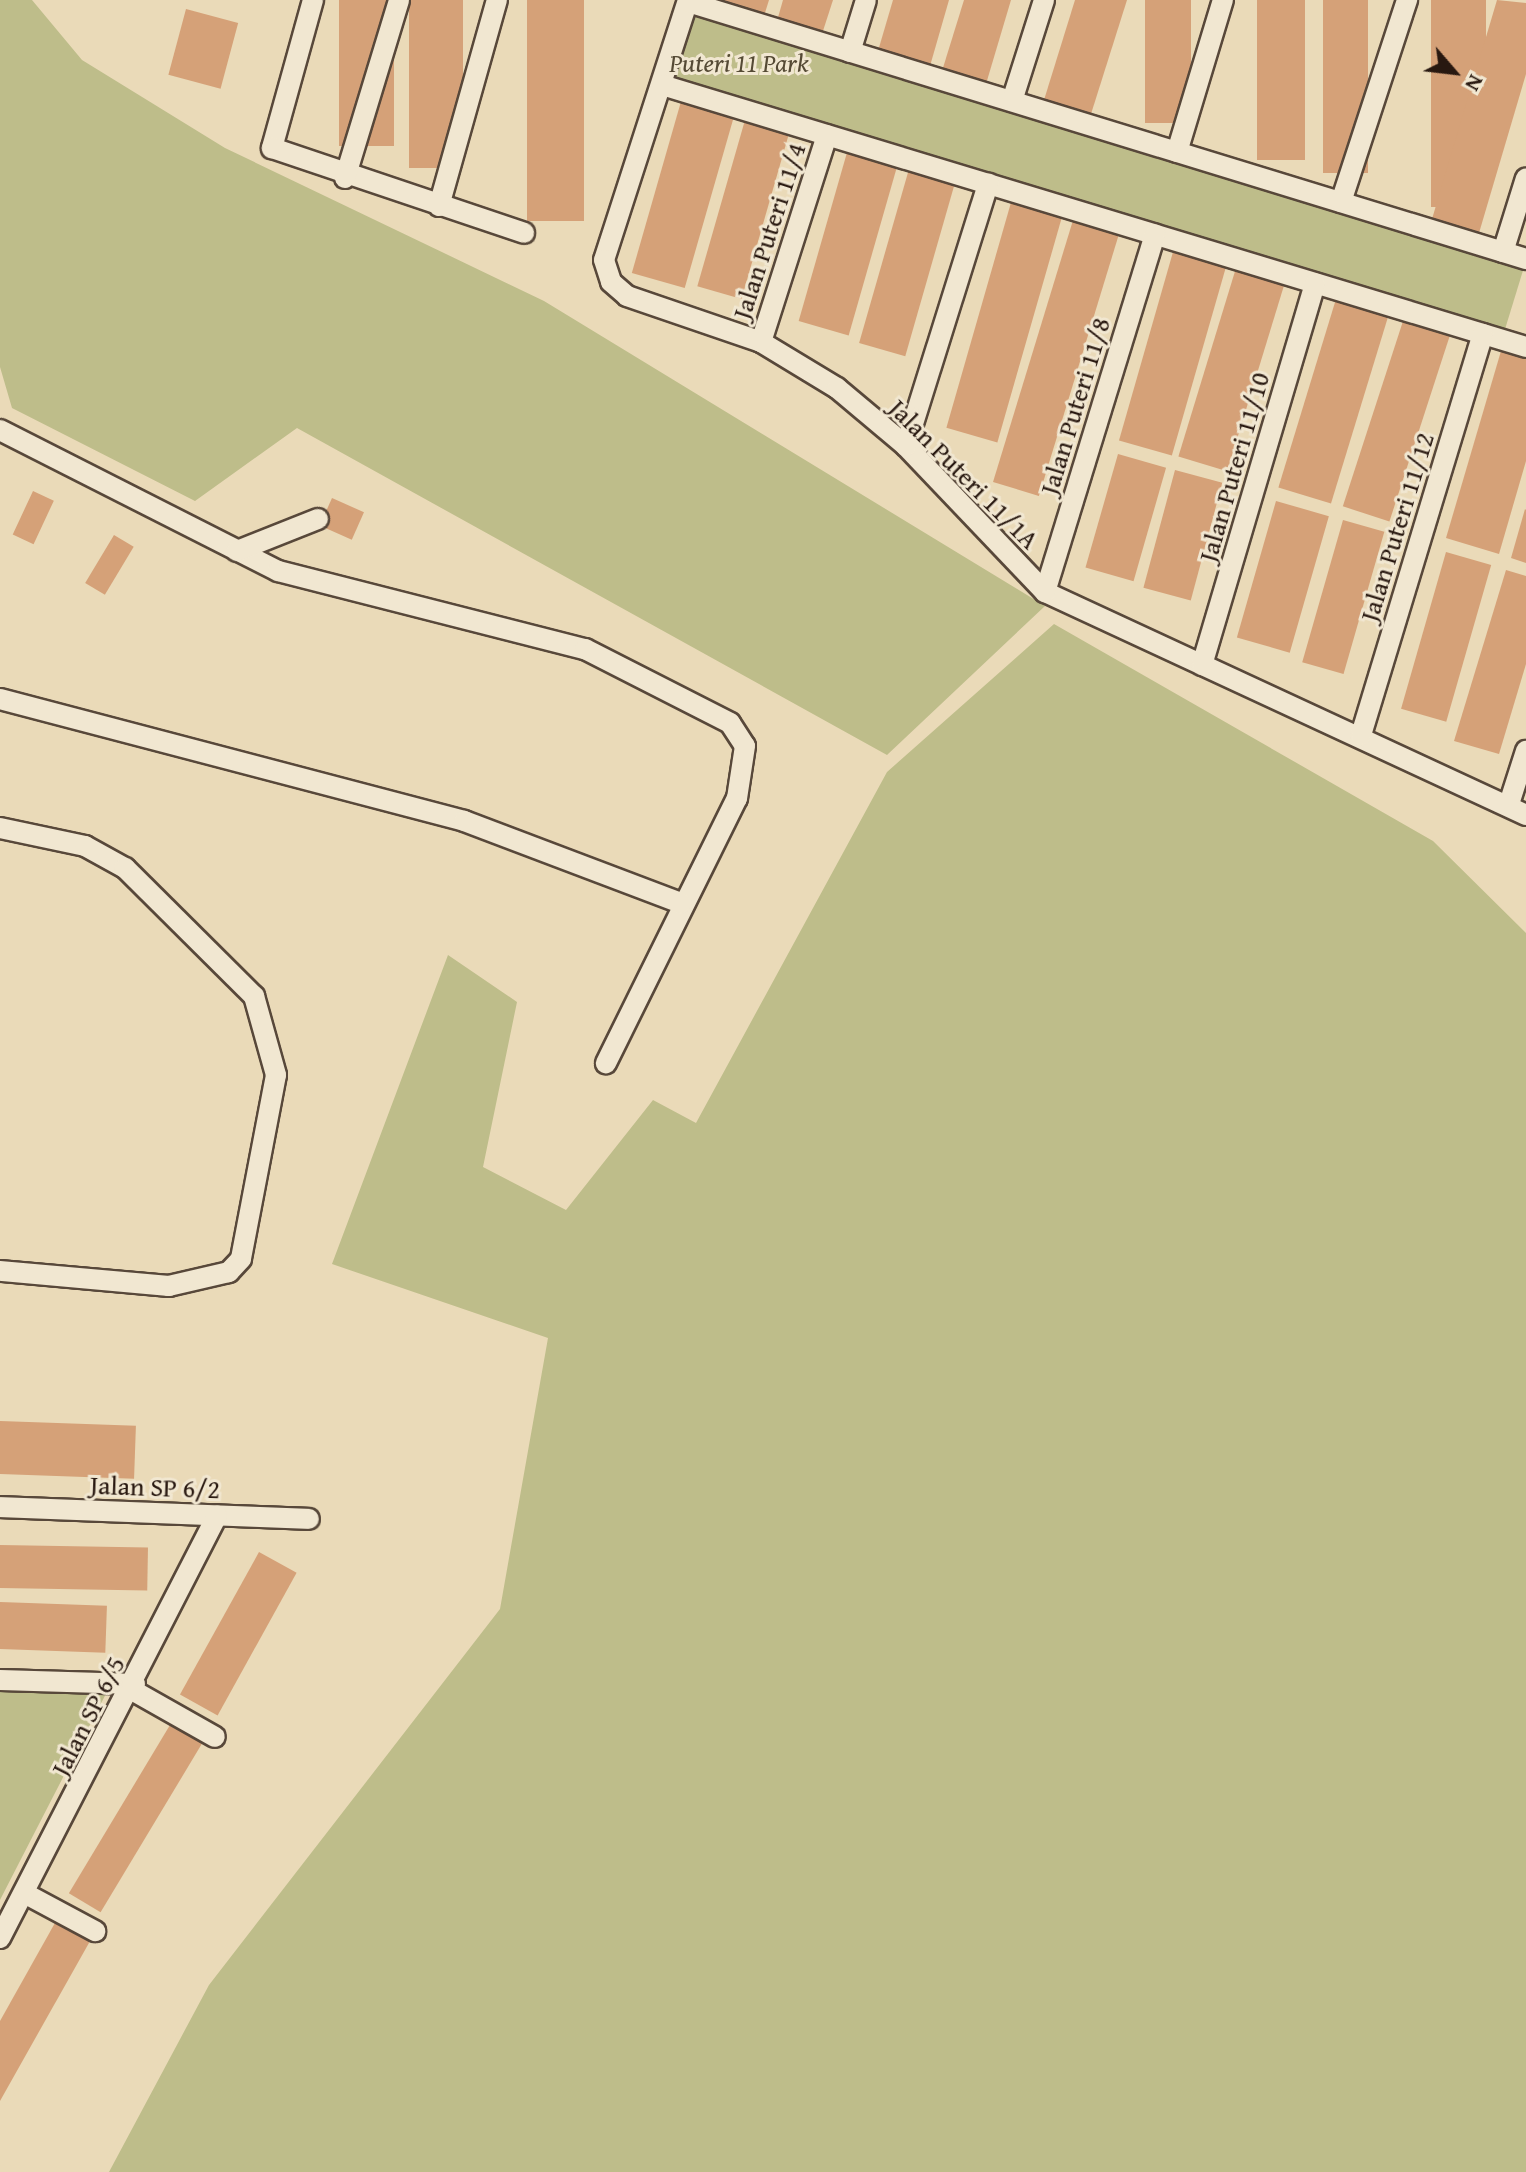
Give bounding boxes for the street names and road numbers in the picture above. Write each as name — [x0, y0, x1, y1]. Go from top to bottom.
street label: Jalan Puteri 11/4 — [726, 139, 812, 323]
street label: Jalan Puteri 11/8 — [1033, 314, 1117, 498]
street label: Jalan Puteri 11/10 — [1192, 369, 1276, 565]
street label: Jalan Puteri 11/1A — [883, 393, 1045, 555]
street label: Jalan Puteri 11/12 — [1353, 429, 1441, 625]
street label: Jalan SP 6/2 — [89, 1469, 221, 1505]
street label: Jalan SP 6/5 — [45, 1651, 131, 1781]

